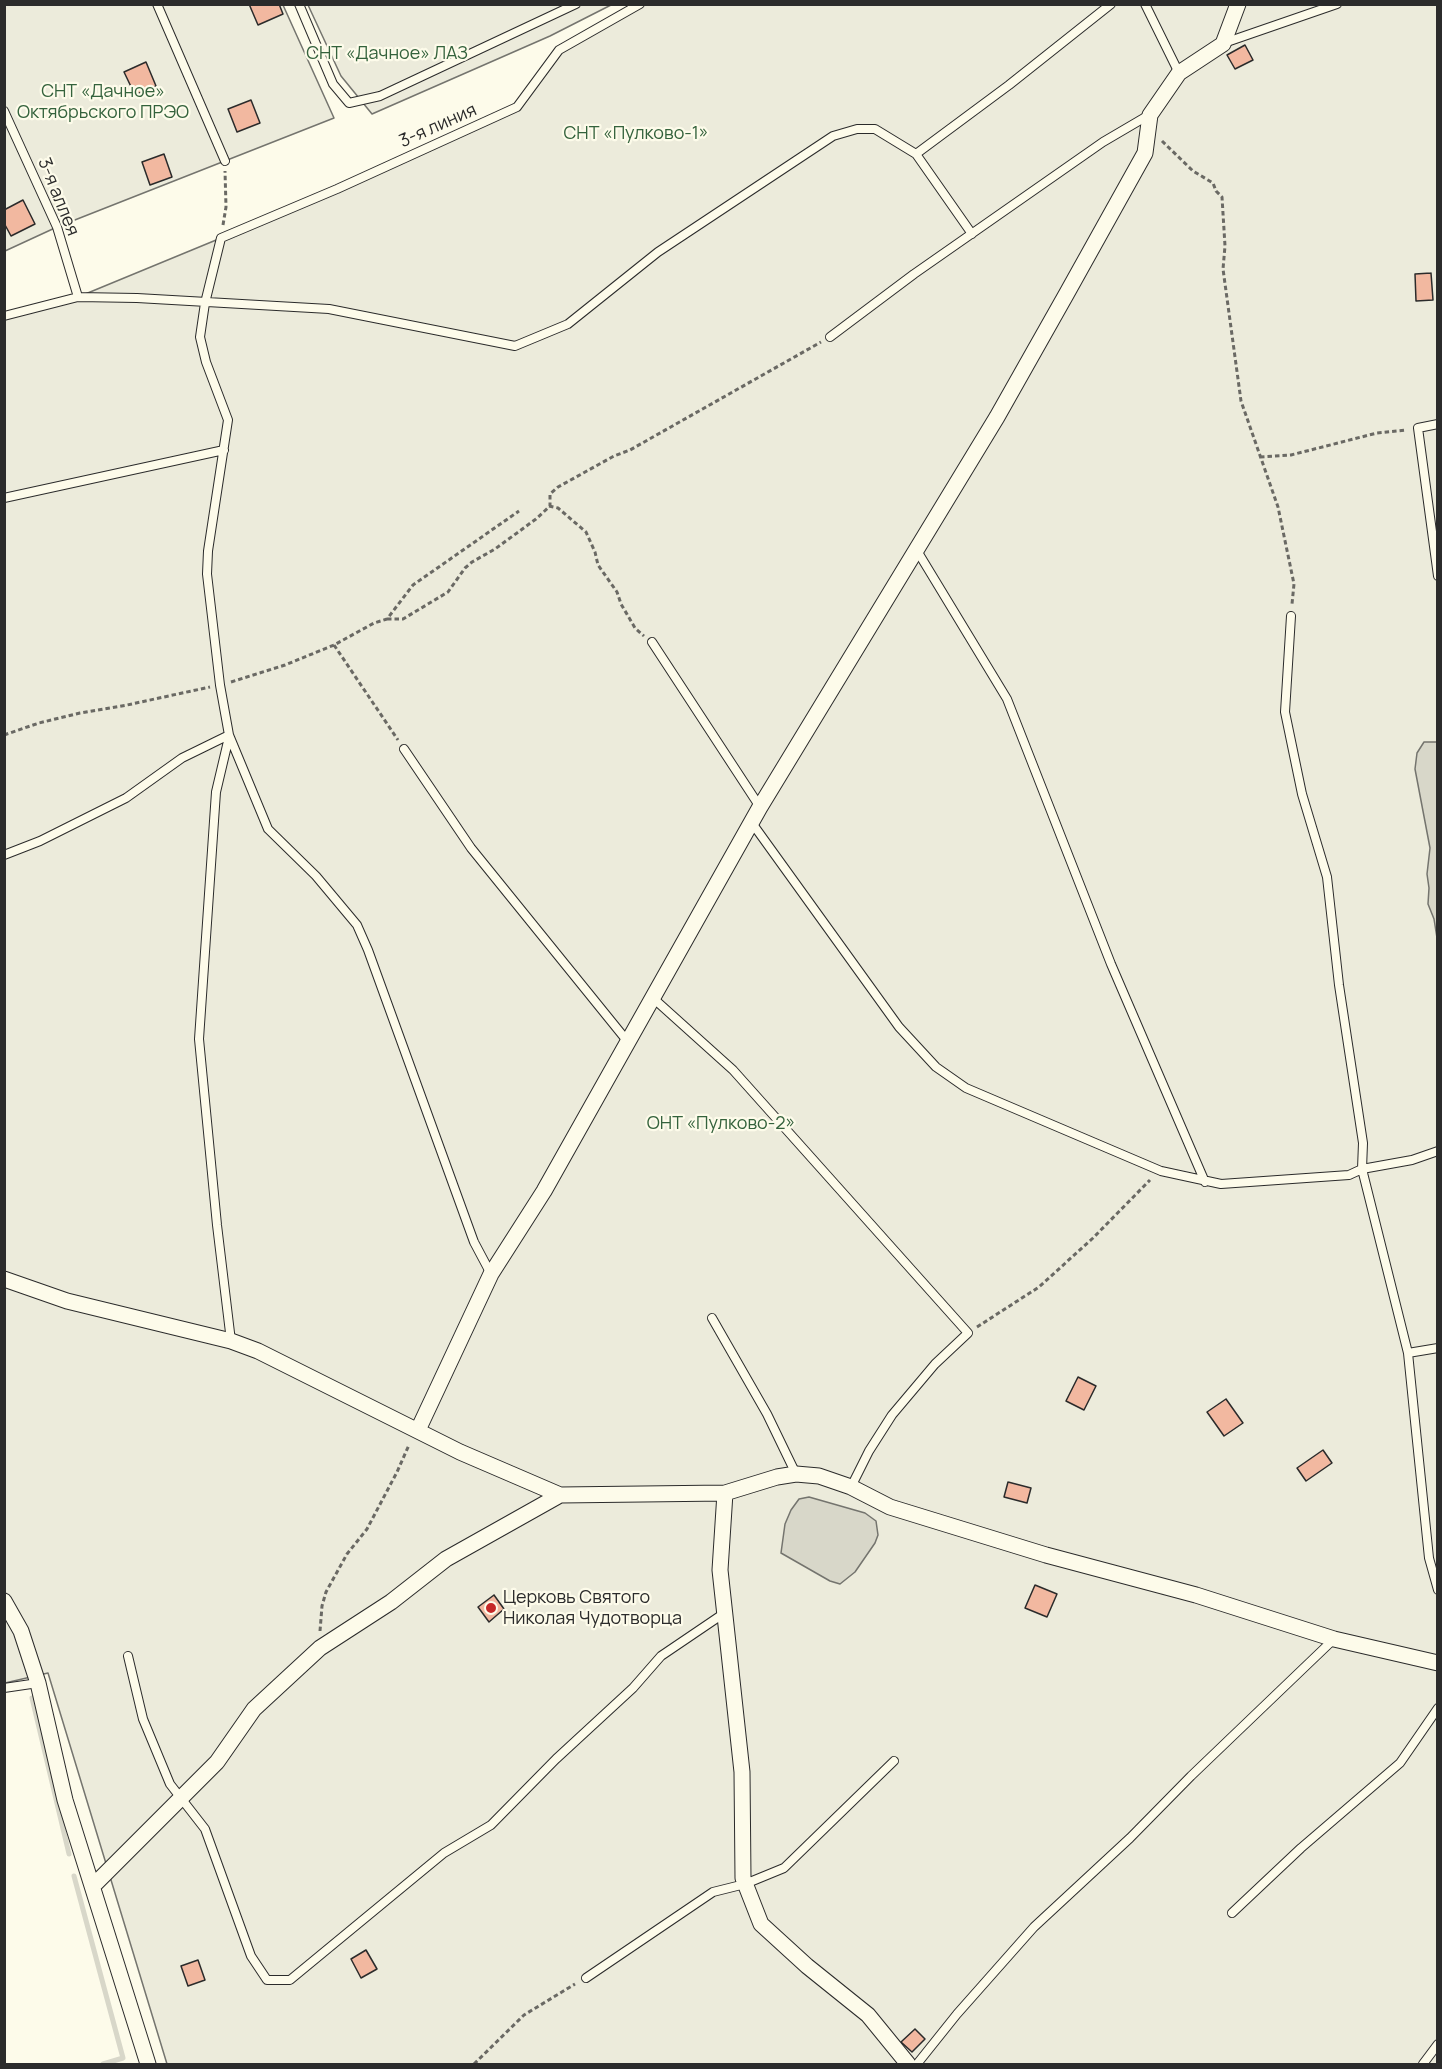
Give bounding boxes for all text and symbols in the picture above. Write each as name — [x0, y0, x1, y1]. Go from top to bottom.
park label: СНТ «Дачное» ЛАЗ — [306, 43, 468, 65]
park label: СНТ «Дачное» Октябрьского ПРЭО — [17, 81, 189, 124]
street label: 3-я линия — [396, 99, 480, 153]
park label: СНТ «Пулково-1» — [563, 123, 709, 145]
street label: 3-я аллея — [33, 155, 83, 239]
park label: ОНТ «Пулково-2» — [647, 1113, 795, 1135]
place label: Церковь Святого Николая Чудотворца — [503, 1587, 682, 1630]
marker: Церковь Святого Николая Чудотворца — [484, 1601, 498, 1615]

